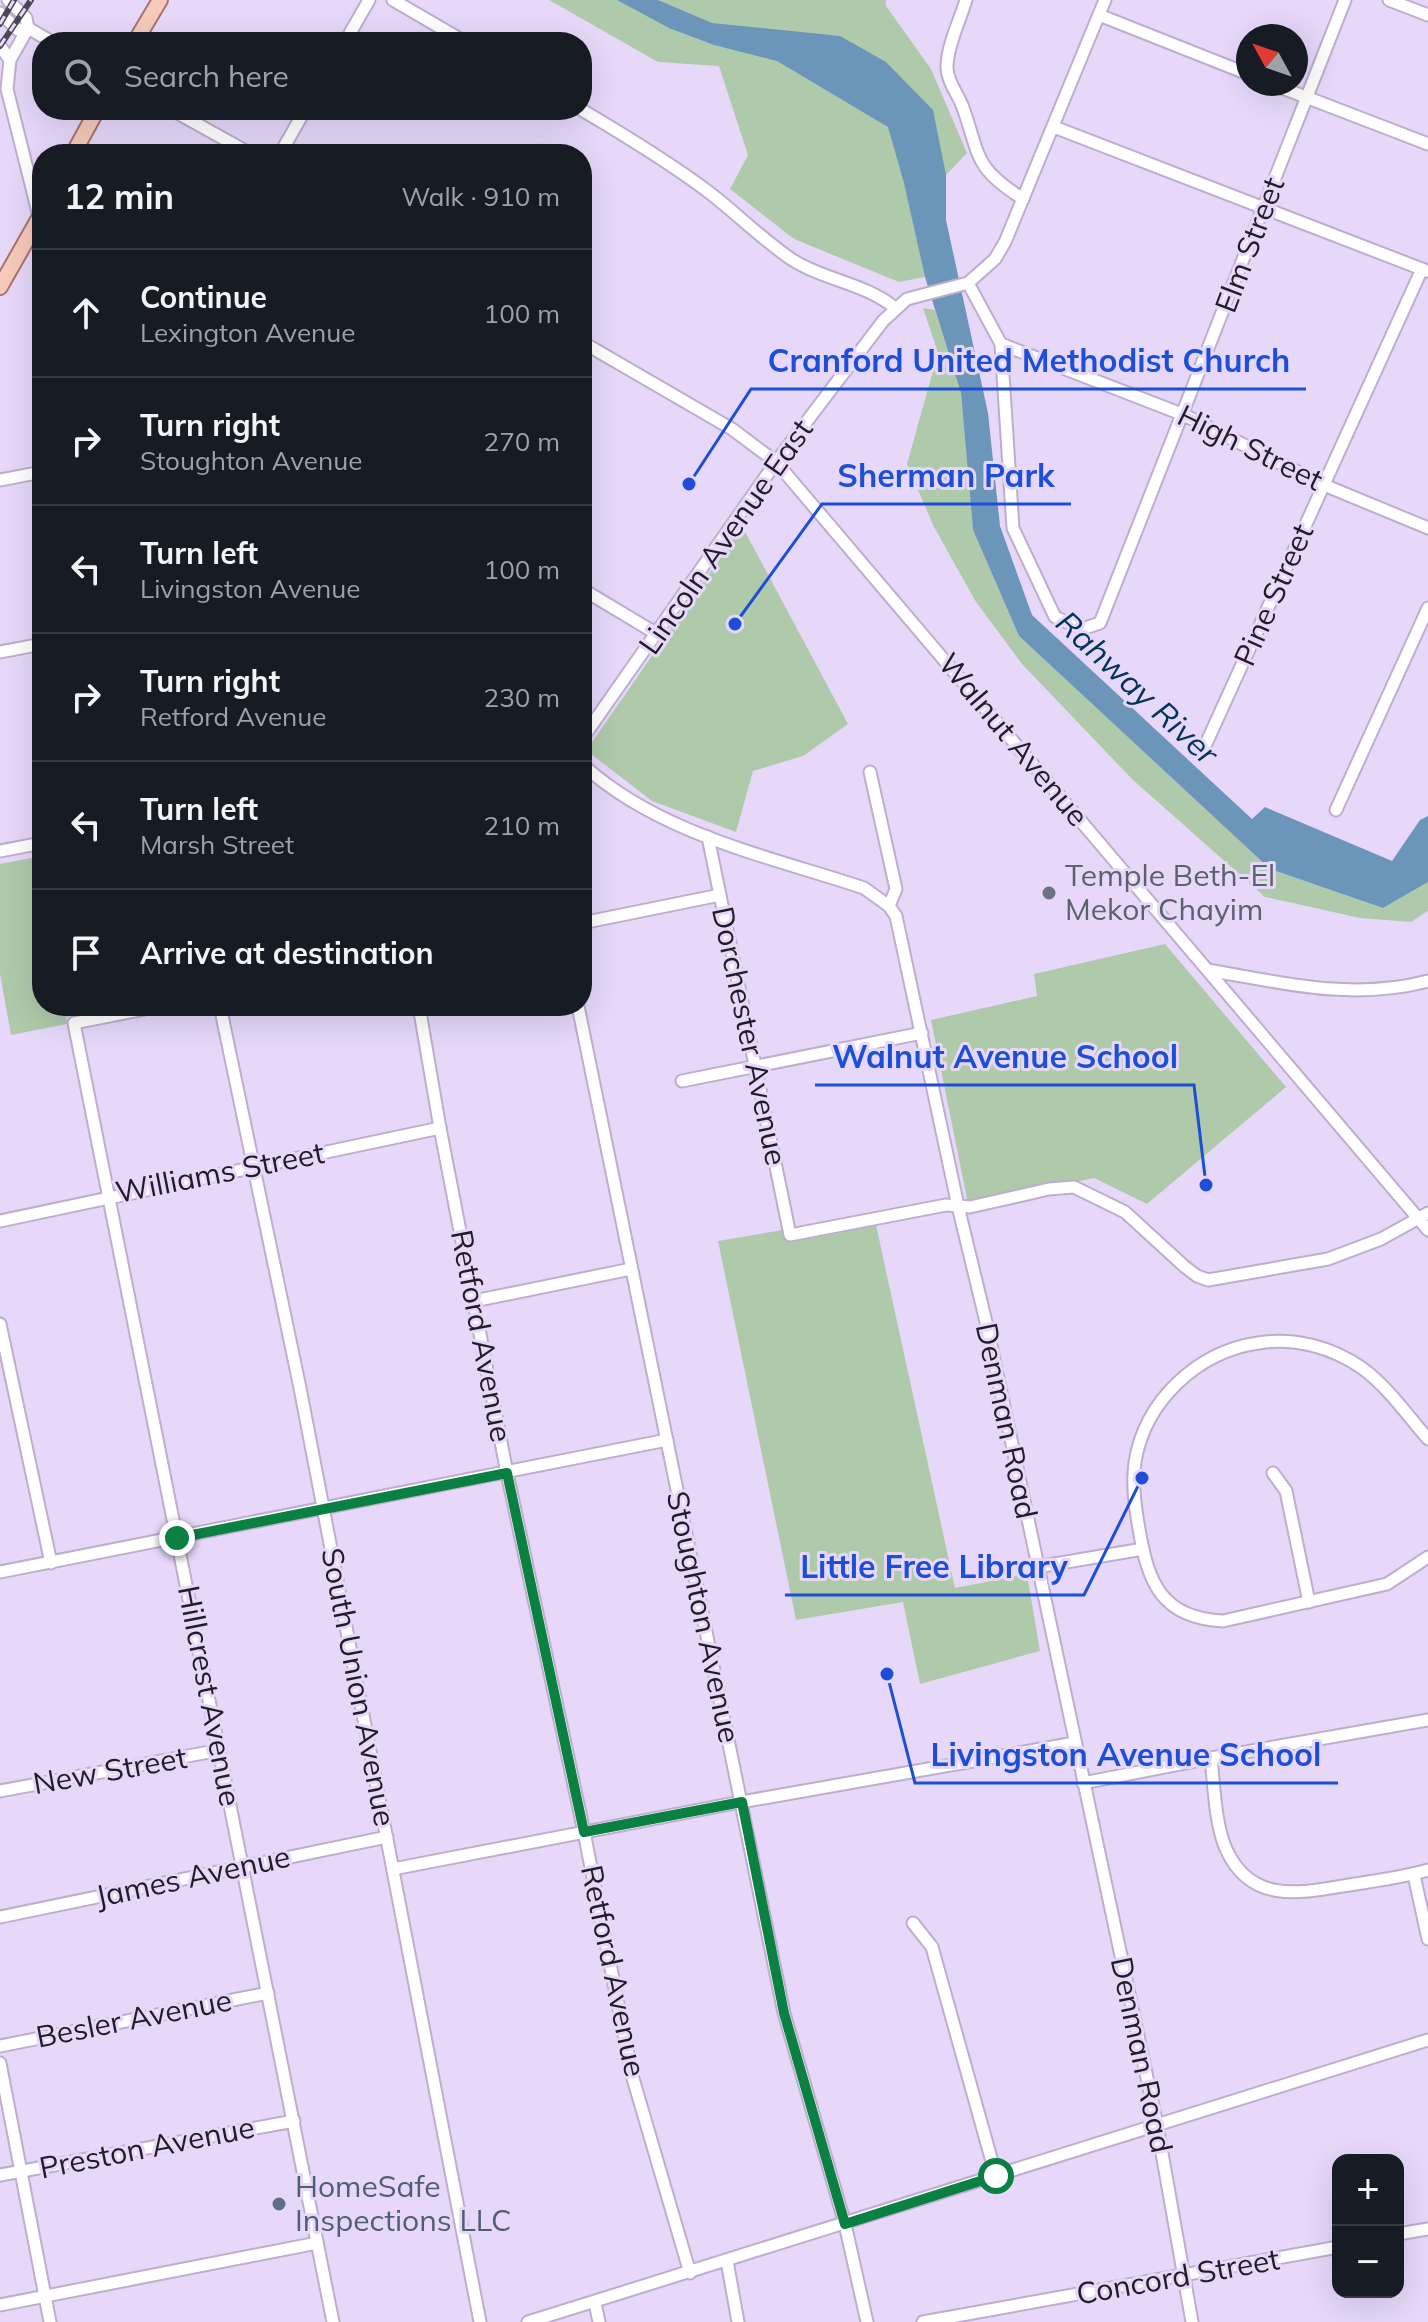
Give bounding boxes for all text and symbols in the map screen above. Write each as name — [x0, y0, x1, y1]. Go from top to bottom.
north arrow — [1236, 24, 1308, 96]
search box — [32, 32, 592, 120]
icon: search — [60, 54, 104, 98]
text: Search here — [124, 57, 289, 95]
street label: Elm Street — [1206, 172, 1292, 318]
text: 12 min — [64, 175, 174, 218]
text: Walk · 910 m — [401, 180, 560, 213]
text: Continue — [140, 278, 267, 316]
icon: ahead — [64, 291, 108, 335]
text: 100 m — [484, 297, 560, 330]
text: Lexington Avenue — [140, 316, 356, 349]
callout: Cranford United Methodist Church — [751, 333, 1306, 389]
text: Cranford United Methodist Church — [768, 340, 1290, 380]
street label: High Street — [1172, 396, 1329, 499]
text: Turn right — [140, 406, 280, 444]
street label: Lincoln Avenue East — [630, 412, 821, 661]
icon: right — [64, 419, 108, 463]
text: 270 m — [484, 425, 560, 458]
text: Stoughton Avenue — [140, 444, 362, 477]
callout: Sherman Park — [822, 448, 1071, 504]
text: Sherman Park — [837, 455, 1056, 495]
street label: Pine Street — [1225, 518, 1321, 671]
text: Turn left — [140, 534, 258, 572]
icon: left — [64, 547, 108, 591]
text: 100 m — [484, 553, 560, 586]
text: Livingston Avenue — [140, 572, 360, 605]
water label: Rahway River — [1048, 602, 1228, 774]
street label: Walnut Avenue — [930, 645, 1097, 834]
text: Turn right — [140, 662, 280, 700]
icon: right — [64, 675, 108, 719]
text: 230 m — [484, 681, 560, 714]
text: Retford Avenue — [140, 700, 326, 733]
text: Turn left — [140, 790, 258, 828]
icon: left — [64, 803, 108, 847]
text: 210 m — [484, 809, 560, 842]
text: Marsh Street — [140, 828, 294, 861]
place label: Temple Beth-El Mekor Chayim — [1065, 856, 1275, 928]
marker: Temple Beth-El Mekor Chayim — [1040, 884, 1058, 902]
street label: Dorchester Avenue — [704, 903, 796, 1169]
icon: arrive — [64, 931, 108, 975]
text: Arrive at destination — [140, 934, 434, 972]
callout: Walnut Avenue School — [815, 1029, 1194, 1085]
text: Walnut Avenue School — [832, 1036, 1178, 1076]
street label: Williams Street — [112, 1133, 327, 1211]
street label: Retford Avenue — [443, 1227, 521, 1445]
street label: Denman Road — [968, 1319, 1046, 1522]
street label: Stoughton Avenue — [659, 1487, 749, 1746]
route end — [159, 1520, 195, 1556]
callout: Little Free Library — [785, 1539, 1084, 1595]
street label: South Union Avenue — [313, 1544, 405, 1829]
text: Little Free Library — [800, 1546, 1068, 1586]
street label: Hillcrest Avenue — [170, 1582, 250, 1809]
callout: Livingston Avenue School — [915, 1727, 1338, 1783]
text: Livingston Avenue School — [931, 1734, 1321, 1774]
street label: New Street — [30, 1738, 190, 1802]
street label: James Avenue — [92, 1837, 293, 1915]
street label: Retford Avenue — [573, 1862, 655, 2080]
street label: Denman Road — [1103, 1953, 1181, 2156]
street label: Besler Avenue — [33, 1980, 235, 2056]
street label: Preston Avenue — [36, 2108, 258, 2187]
map controls — [1332, 2154, 1404, 2298]
button: + — [1332, 2154, 1404, 2226]
route start — [978, 2158, 1014, 2194]
place label: HomeSafe Inspections LLC — [295, 2167, 512, 2239]
marker: HomeSafe Inspections LLC — [270, 2195, 288, 2213]
button: − — [1332, 2226, 1404, 2298]
street label: Concord Street — [1073, 2239, 1282, 2313]

